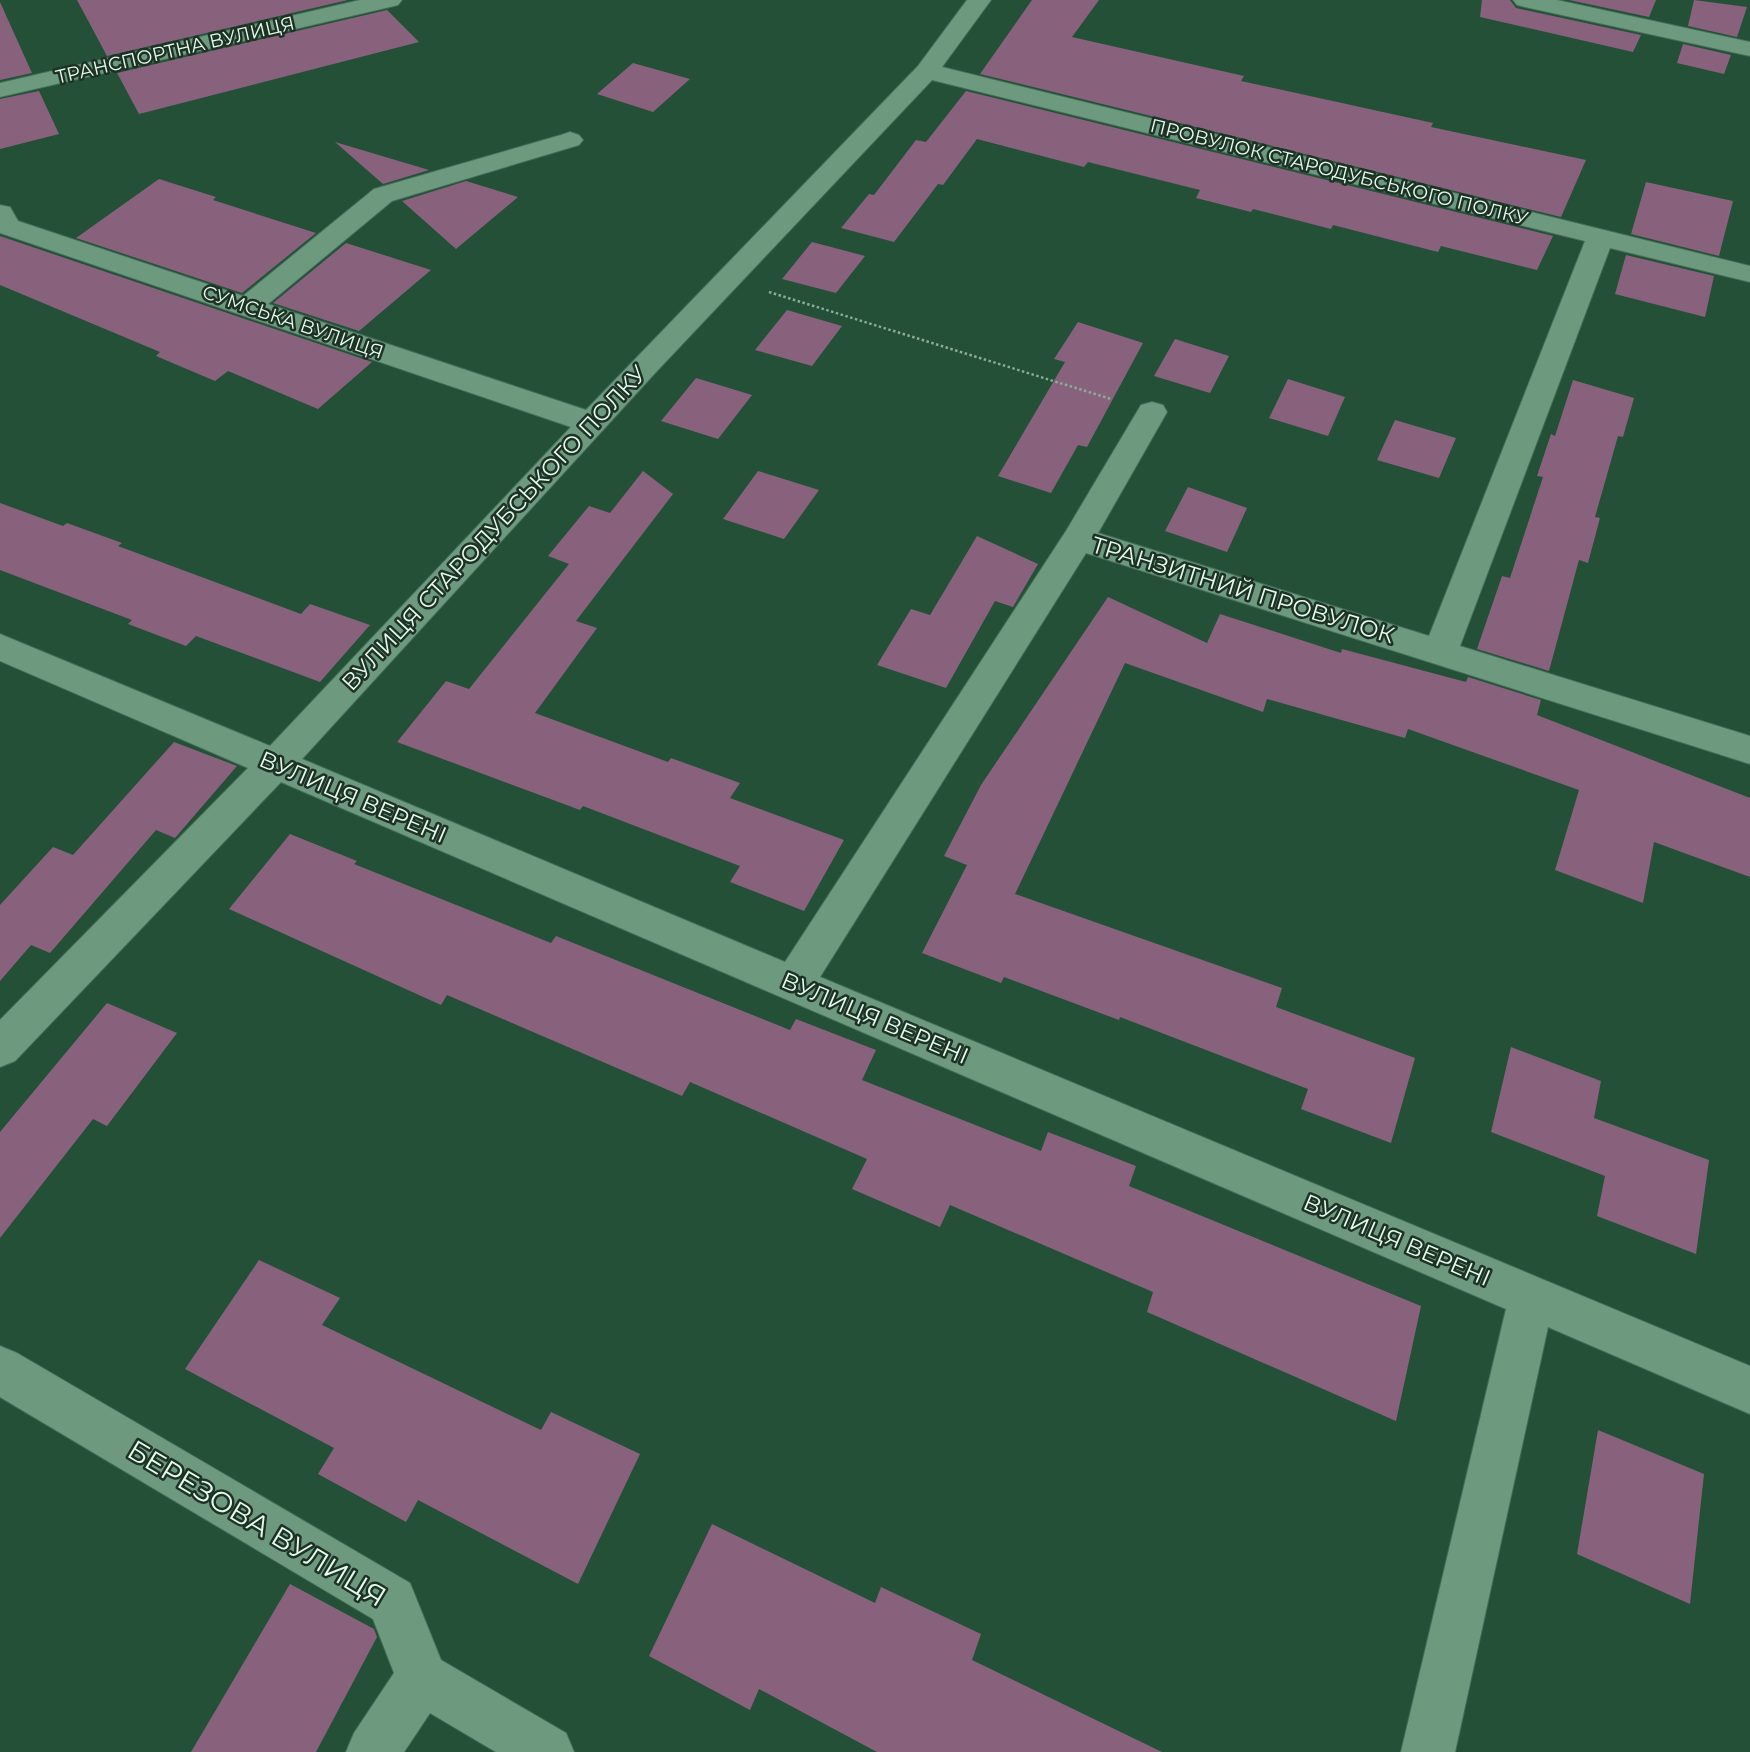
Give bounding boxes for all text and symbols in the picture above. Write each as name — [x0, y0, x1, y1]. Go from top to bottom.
street label: ТРАНСПОРТНА ВУЛИЦЯ — [53, 11, 297, 89]
street label: ПРОВУЛОК СТАРОДУБСЬКОГО ПОЛКУ — [1148, 114, 1530, 230]
street label: СУМСЬКА ВУЛИЦЯ — [199, 280, 387, 364]
street label: ВУЛИЦЯ СТАРОДУБСЬКОГО ПОЛКУ — [336, 359, 653, 696]
street label: ТРАНЗИТНИЙ ПРОВУЛОК — [1088, 531, 1398, 649]
street label: ВУЛИЦЯ ВЕРЕНІ — [255, 745, 451, 849]
street label: ВУЛИЦЯ ВЕРЕНІ — [777, 966, 973, 1070]
street label: ВУЛИЦЯ ВЕРЕНІ — [1299, 1188, 1495, 1292]
street label: БЕРЕЗОВА ВУЛИЦЯ — [122, 1432, 392, 1614]

